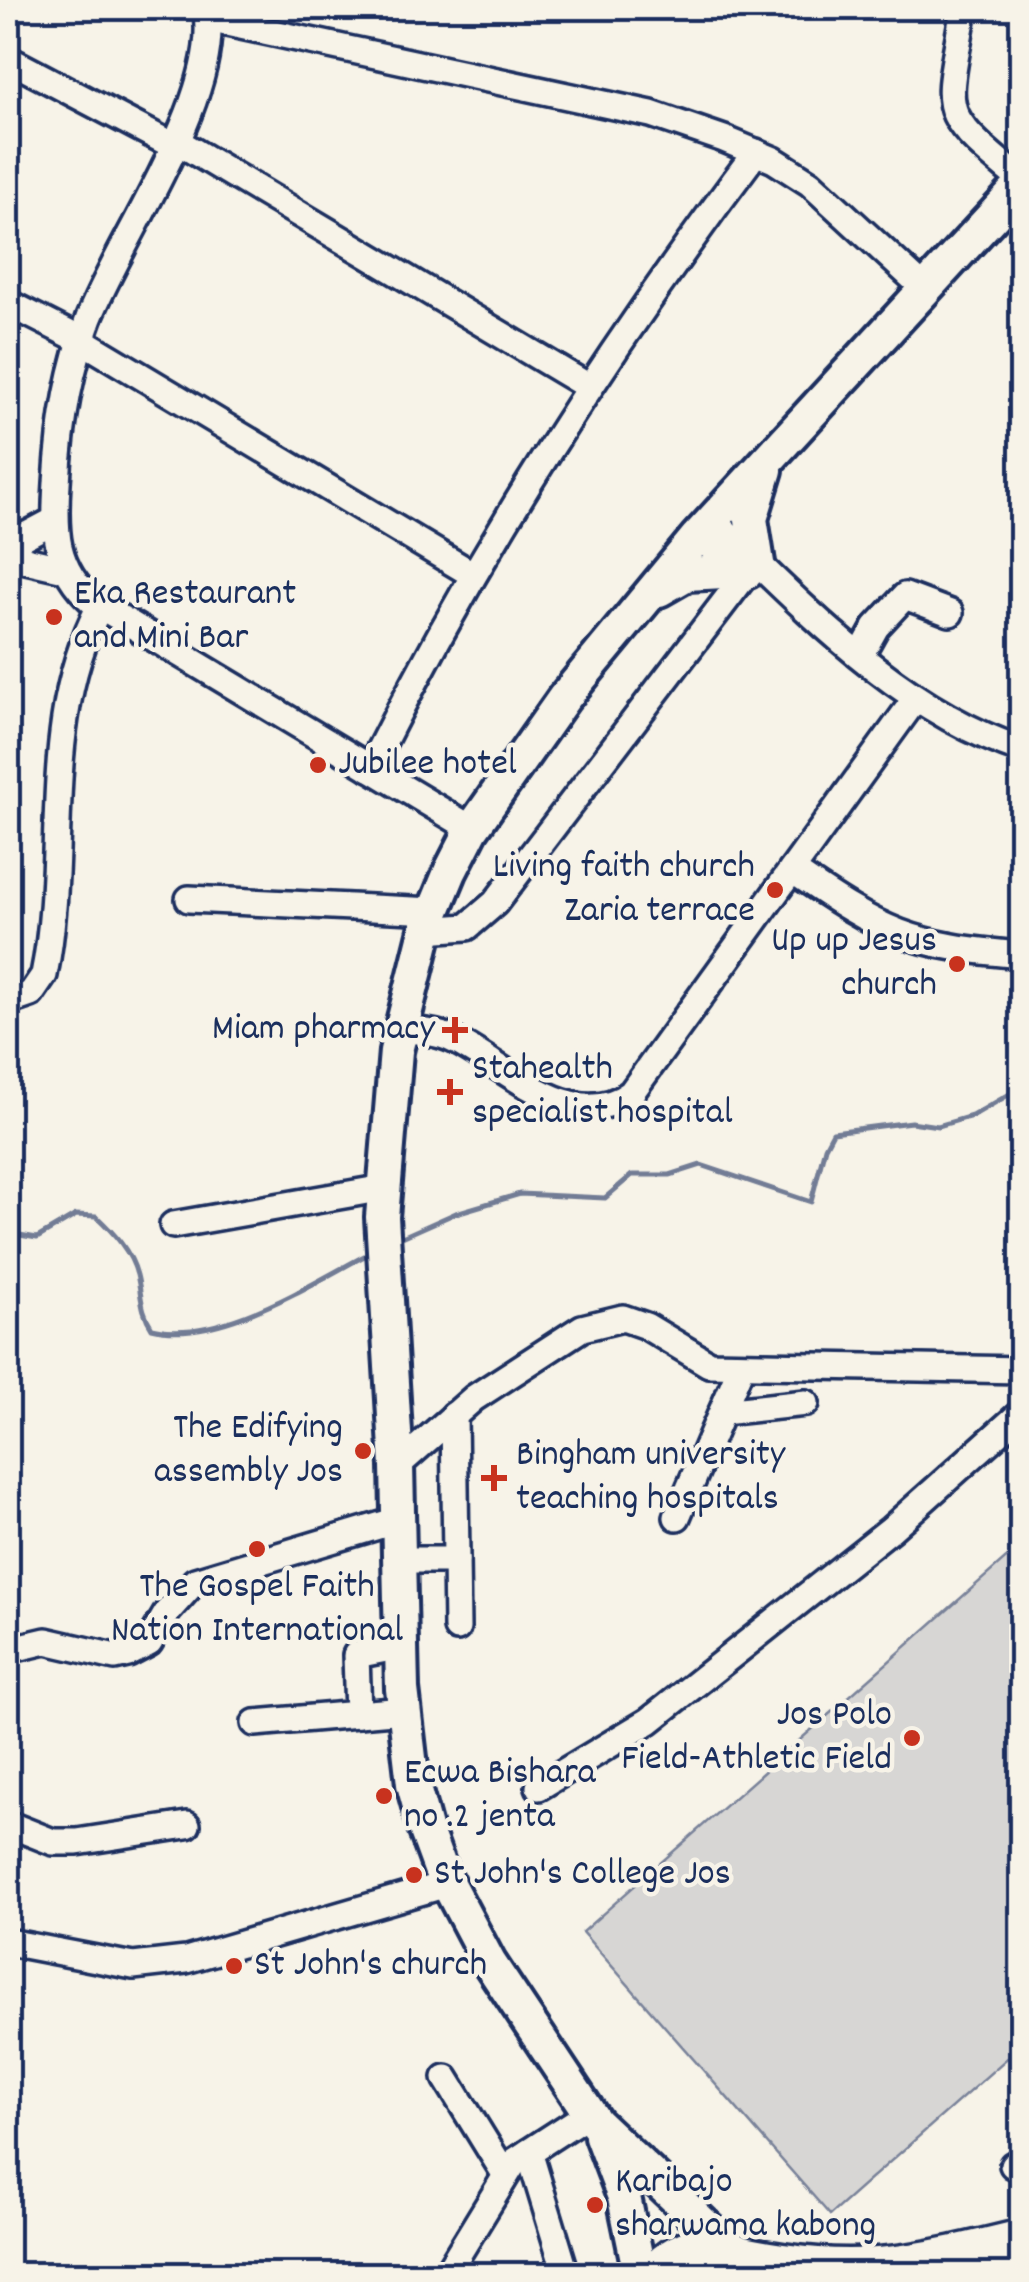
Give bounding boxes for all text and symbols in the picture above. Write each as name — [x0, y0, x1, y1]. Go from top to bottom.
place label: Eka Restaurant and Mini Bar — [74, 568, 296, 667]
marker: Eka Restaurant and Mini Bar — [43, 606, 65, 628]
place label: Jubilee hotel — [338, 738, 517, 793]
marker: Jubilee hotel — [307, 754, 329, 776]
place label: Living faith church Zaria terrace — [493, 841, 755, 940]
marker: Living faith church Zaria terrace — [764, 879, 786, 901]
place label: Up up Jesus church — [771, 915, 937, 1014]
marker: Up up Jesus church — [946, 953, 968, 975]
place label: Miam pharmacy — [212, 1003, 436, 1058]
marker: Miam pharmacy — [444, 1019, 466, 1041]
place label: Stahealth specialist hospital — [472, 1043, 733, 1142]
marker: Stahealth specialist hospital — [437, 1079, 463, 1105]
place label: The Edifying assembly Jos — [154, 1402, 343, 1501]
place label: Bingham university teaching hospitals — [516, 1429, 786, 1528]
marker: The Edifying assembly Jos — [352, 1440, 374, 1462]
marker: Bingham university teaching hospitals — [481, 1465, 507, 1491]
marker: The Gospel Faith Nation International — [246, 1538, 268, 1560]
place label: The Gospel Faith Nation International — [111, 1561, 403, 1660]
place label: Jos Polo Field-Athletic Field — [621, 1689, 892, 1788]
marker: Jos Polo Field-Athletic Field — [901, 1727, 923, 1749]
place label: Ecwa Bishara no .2 jenta — [404, 1747, 597, 1846]
marker: Ecwa Bishara no .2 jenta — [373, 1785, 395, 1807]
place label: St John's College Jos — [434, 1848, 731, 1903]
marker: St John's College Jos — [403, 1864, 425, 1886]
place label: St John's church — [254, 1939, 487, 1994]
marker: St John's church — [223, 1955, 245, 1977]
place label: Karibajo sharwama kabong — [615, 2156, 876, 2255]
marker: Karibajo sharwama kabong — [584, 2194, 606, 2216]

